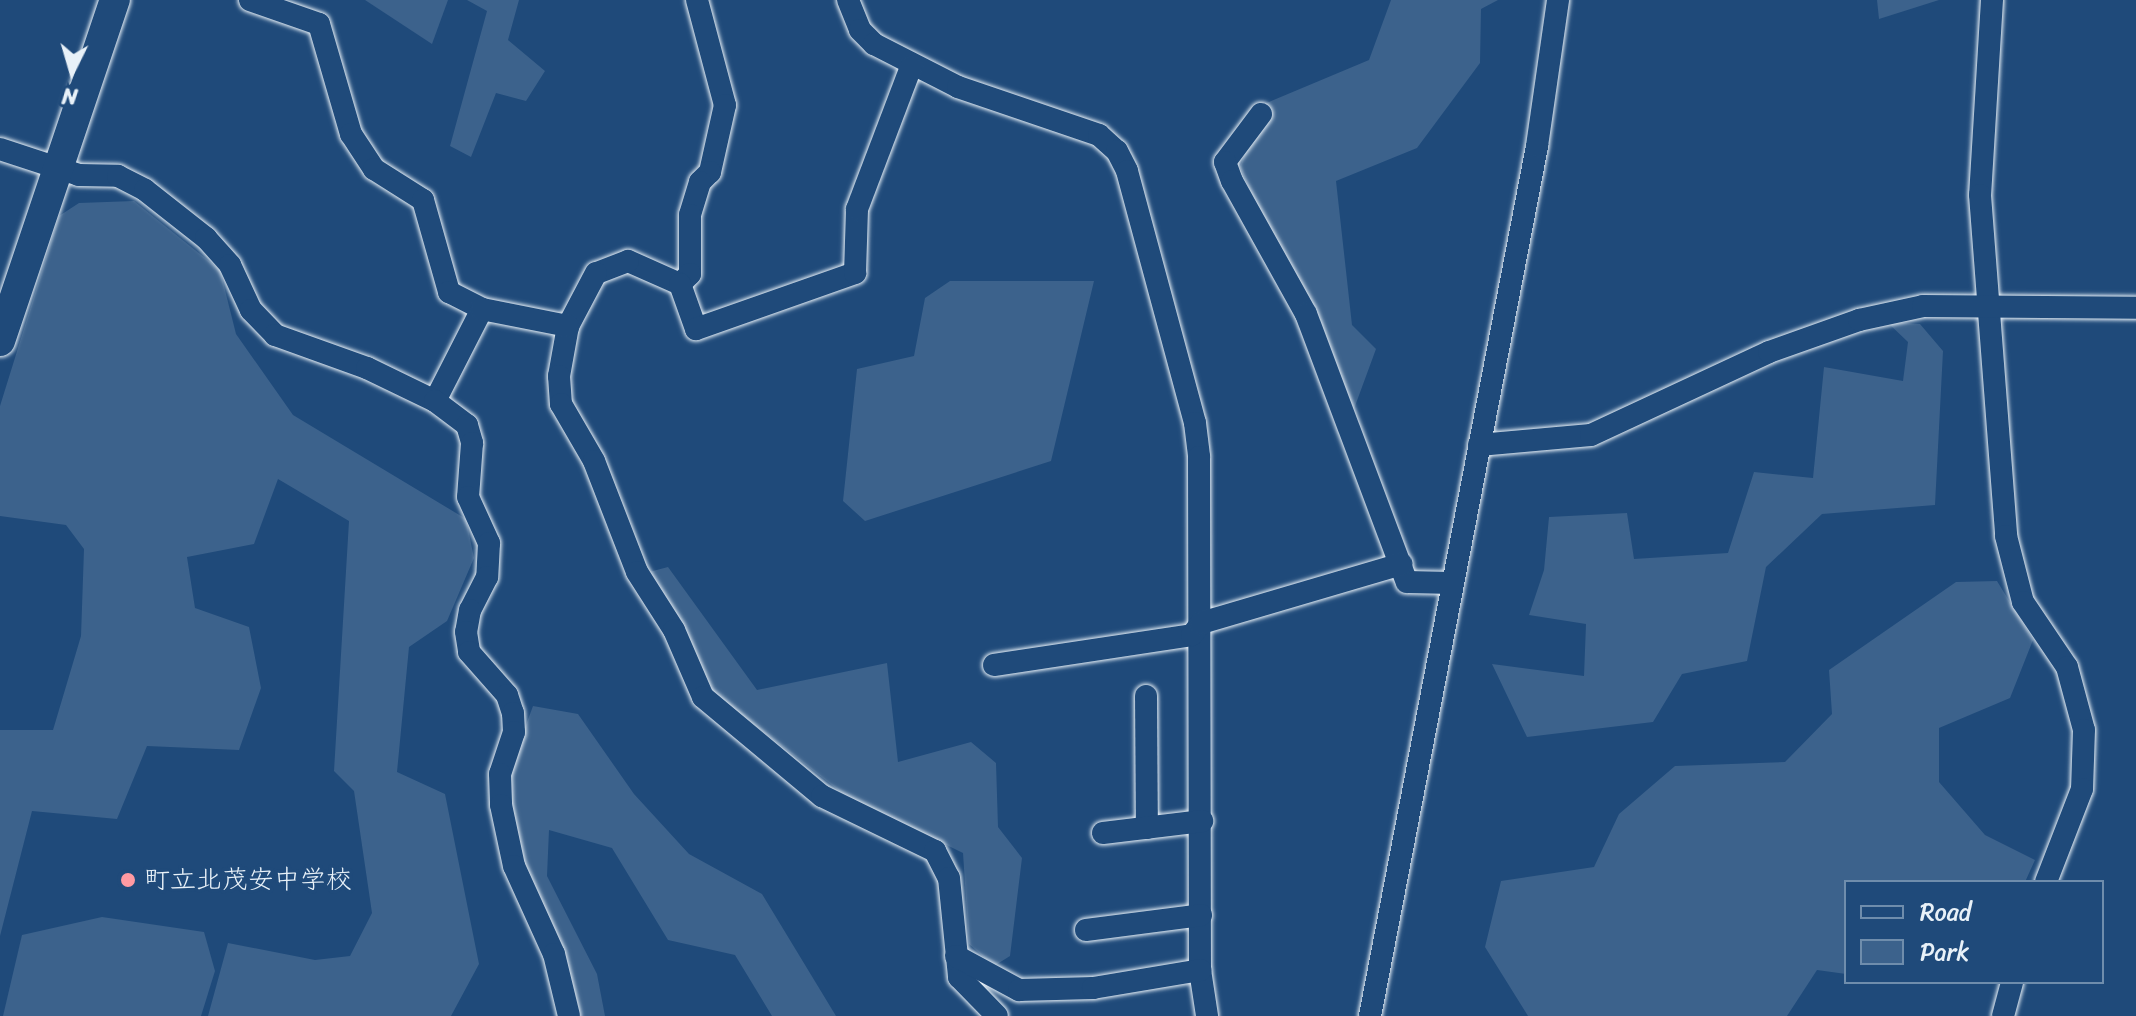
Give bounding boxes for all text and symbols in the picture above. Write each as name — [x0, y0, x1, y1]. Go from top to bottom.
north arrow — [32, 32, 112, 112]
text: N — [61, 76, 79, 116]
place label: 町立北茂安中学校 — [144, 864, 352, 896]
marker: 町立北茂安中学校 — [119, 871, 137, 889]
legend — [1844, 880, 2104, 984]
text: Road — [1920, 891, 1971, 933]
text: Park — [1920, 931, 1969, 973]

